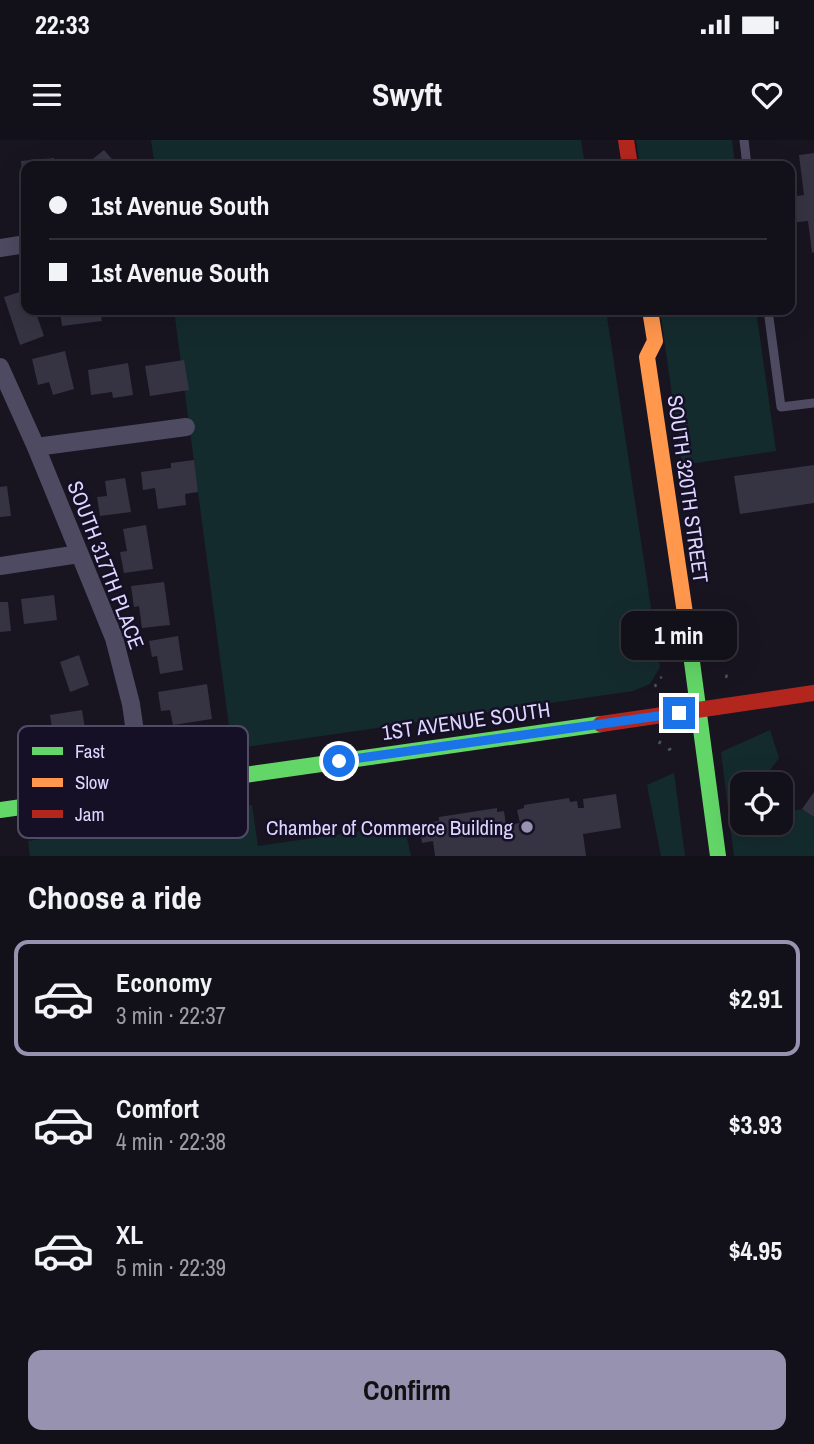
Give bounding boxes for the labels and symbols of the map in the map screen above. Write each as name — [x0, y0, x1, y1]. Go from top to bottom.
street label: SOUTH 320TH STREET — [660, 393, 716, 585]
street label: SOUTH 317TH PLACE — [61, 477, 151, 653]
callout: 1 min — [621, 612, 737, 660]
street label: 1ST AVENUE SOUTH — [380, 695, 552, 747]
route end — [663, 697, 695, 729]
legend — [18, 726, 248, 838]
text: Fast — [75, 738, 105, 764]
route start — [323, 745, 355, 777]
text: Slow — [75, 769, 110, 795]
text: Jam — [75, 801, 104, 827]
place label: Chamber of Commerce Building — [266, 813, 513, 842]
marker: Chamber of Commerce Building — [519, 819, 535, 835]

